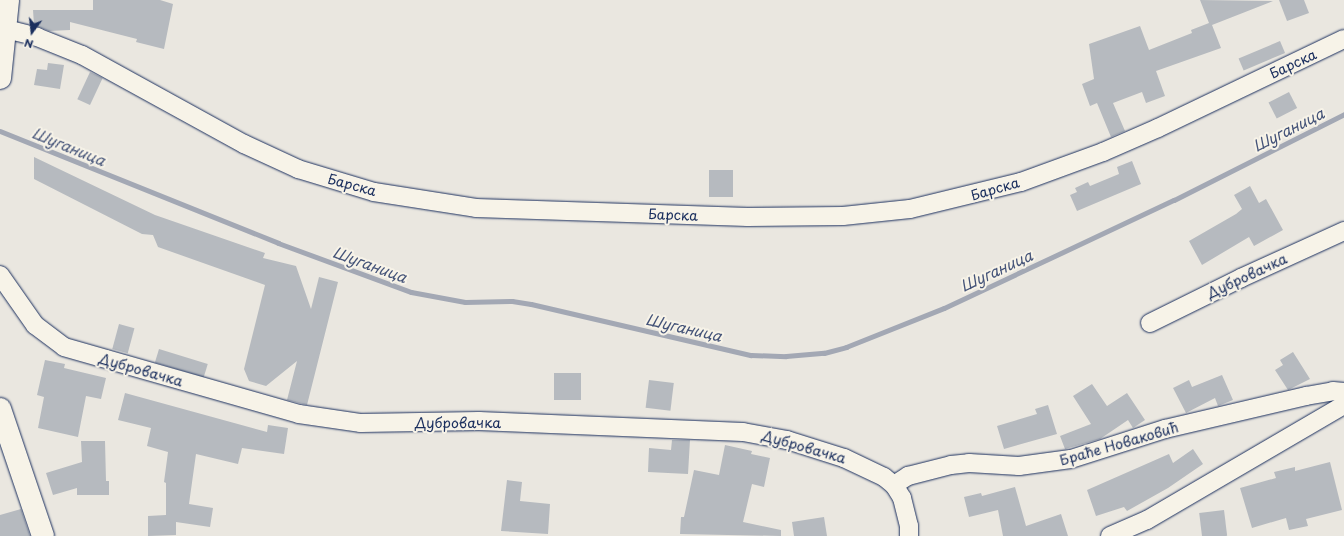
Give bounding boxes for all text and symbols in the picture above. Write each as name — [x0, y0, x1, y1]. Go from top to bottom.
north arrow — [12, 12, 52, 52]
text: N — [22, 35, 35, 53]
street label: Барска — [1267, 46, 1319, 82]
water label: Шуганица — [1249, 103, 1327, 155]
water label: Шуганица — [30, 123, 108, 169]
street label: Барска — [326, 170, 378, 200]
street label: Барска — [969, 174, 1021, 204]
street label: Барска — [648, 206, 698, 224]
water label: Шуганица — [331, 242, 409, 286]
water label: Шуганица — [957, 245, 1035, 295]
street label: Дубровачка — [1204, 250, 1290, 302]
water label: Шуганица — [644, 310, 724, 344]
street label: Дубровачка — [97, 350, 185, 390]
street label: Дубровачка — [415, 415, 501, 431]
street label: Браће Новаковић — [1058, 419, 1180, 469]
street label: Дубровачка — [760, 427, 848, 467]

